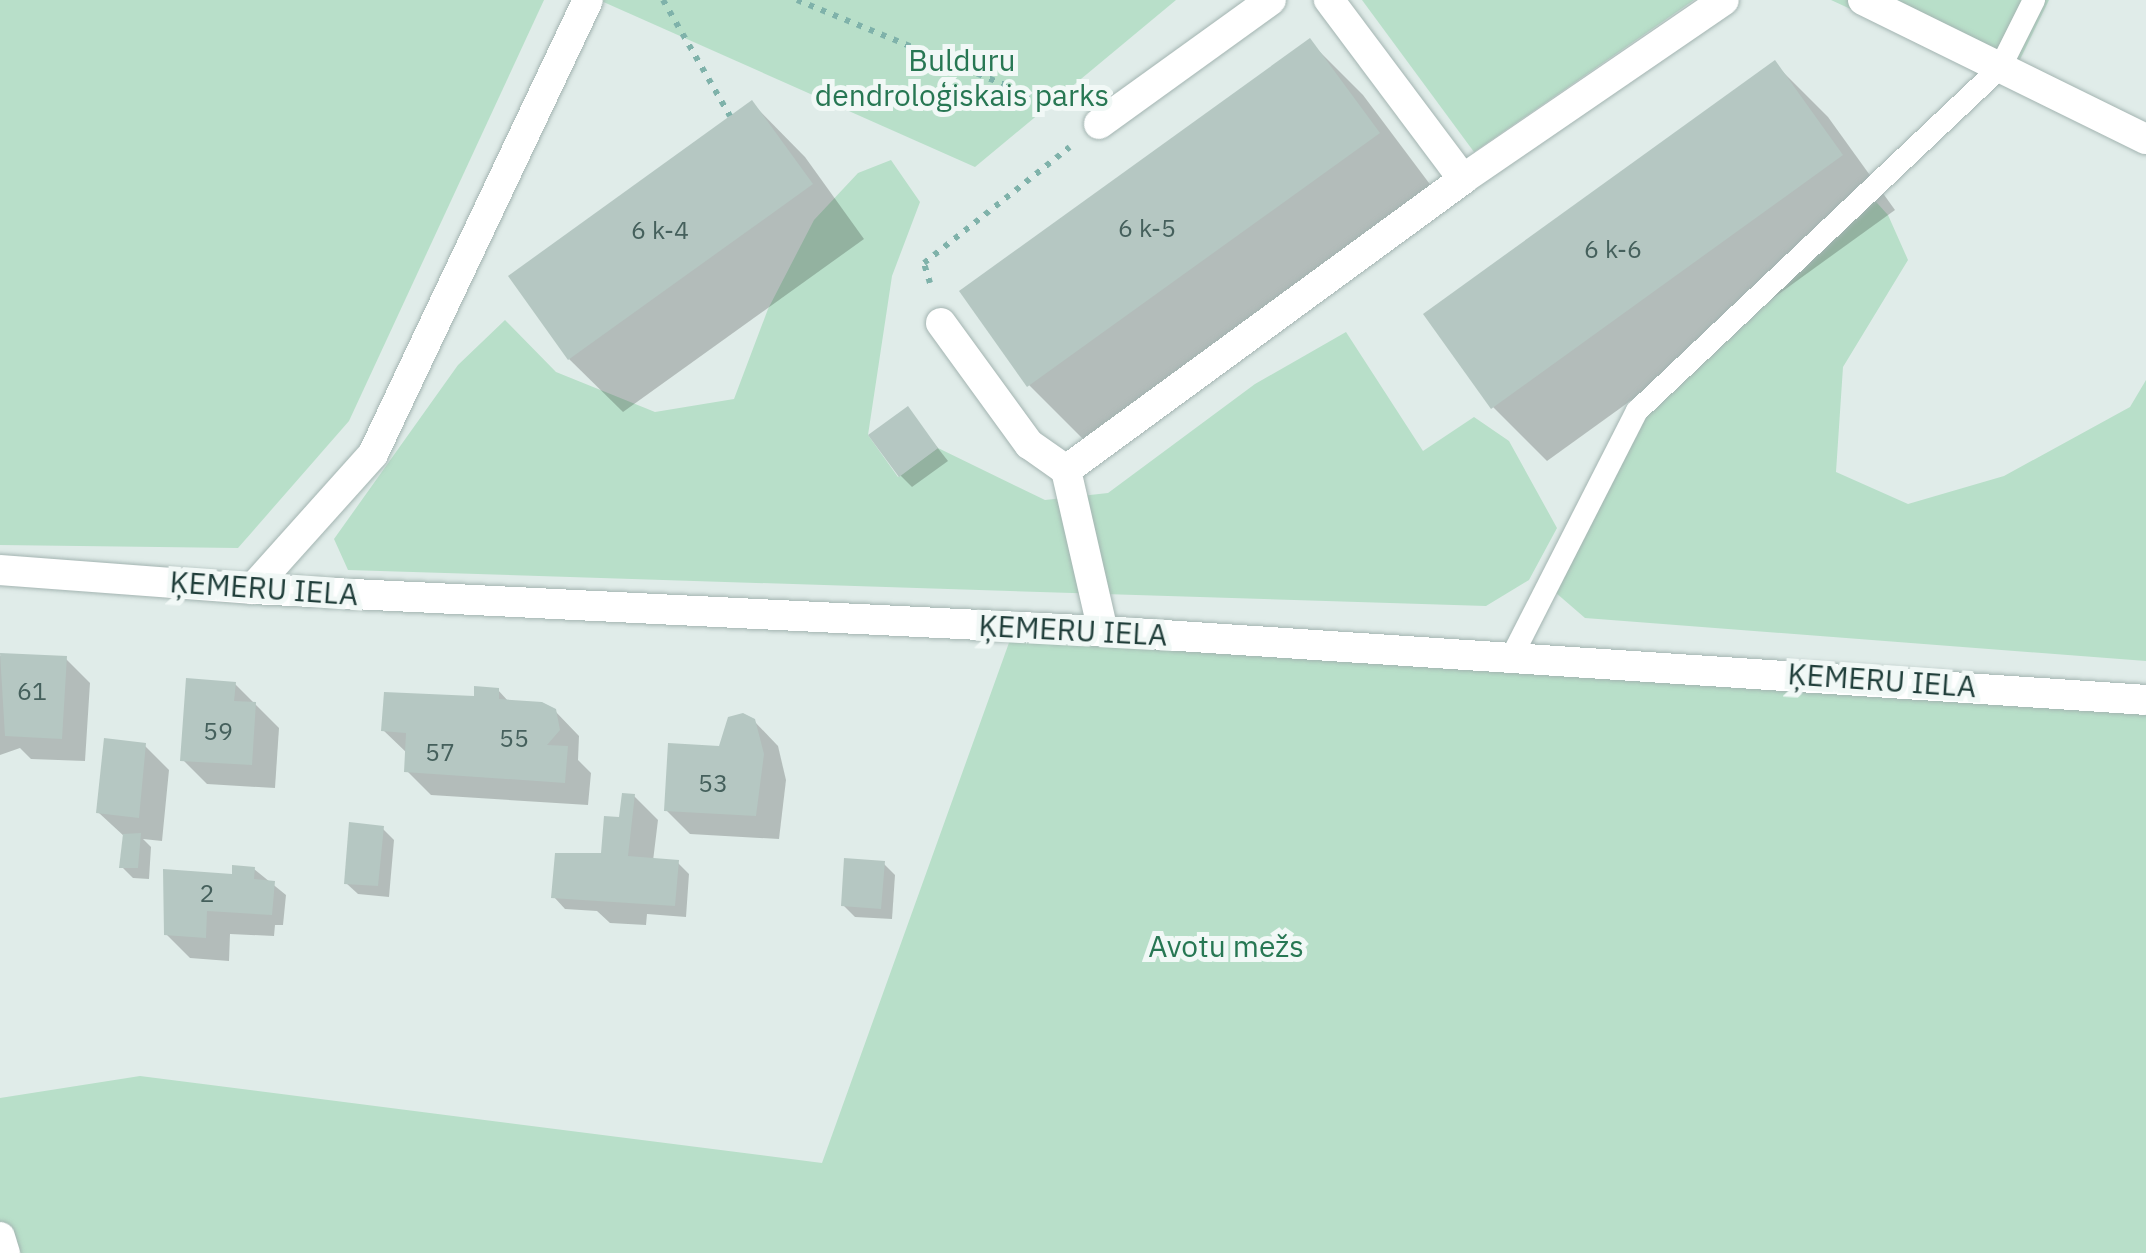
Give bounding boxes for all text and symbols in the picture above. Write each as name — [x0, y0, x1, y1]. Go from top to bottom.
park label: Bulduru dendroloģiskais parks — [815, 42, 1109, 112]
house number: 6 k-5 — [1118, 213, 1176, 243]
house number: 6 k-4 — [631, 215, 689, 245]
house number: 6 k-6 — [1584, 234, 1642, 264]
street label: ĶEMERU IELA — [169, 563, 359, 613]
street label: ĶEMERU IELA — [978, 607, 1168, 653]
street label: ĶEMERU IELA — [1787, 655, 1977, 705]
house number: 61 — [17, 676, 47, 706]
house number: 59 — [203, 716, 233, 746]
house number: 55 — [499, 723, 529, 753]
house number: 57 — [425, 737, 455, 767]
house number: 53 — [698, 768, 728, 798]
house number: 2 — [200, 878, 214, 908]
park label: Avotu mežs — [1148, 928, 1304, 964]

